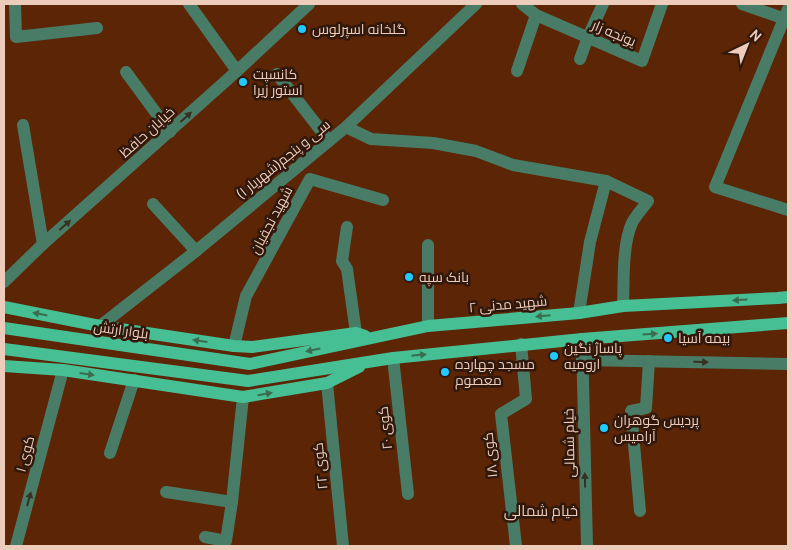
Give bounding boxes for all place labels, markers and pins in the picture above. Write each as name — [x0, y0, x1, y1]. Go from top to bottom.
place label: گلخانه اسپرلوس — [312, 20, 406, 39]
marker: گلخانه اسپرلوس — [296, 23, 308, 35]
place label: کانسپت استور زیرا — [253, 65, 303, 99]
marker: کانسپت استور زیرا — [237, 76, 249, 88]
place label: بانک سپه — [419, 268, 469, 287]
marker: بانک سپه — [403, 271, 415, 283]
place label: بیمه آسیا — [678, 329, 730, 347]
marker: بیمه آسیا — [662, 332, 674, 344]
place label: پاساژ نگین ارومیه — [564, 339, 622, 373]
marker: پاساژ نگین ارومیه — [548, 350, 560, 362]
place label: مسجد چهارده معصوم — [455, 355, 535, 390]
marker: مسجد چهارده معصوم — [439, 366, 451, 378]
place label: پردیس گوهران آرامیس — [614, 411, 699, 445]
marker: پردیس گوهران آرامیس — [598, 422, 610, 434]

